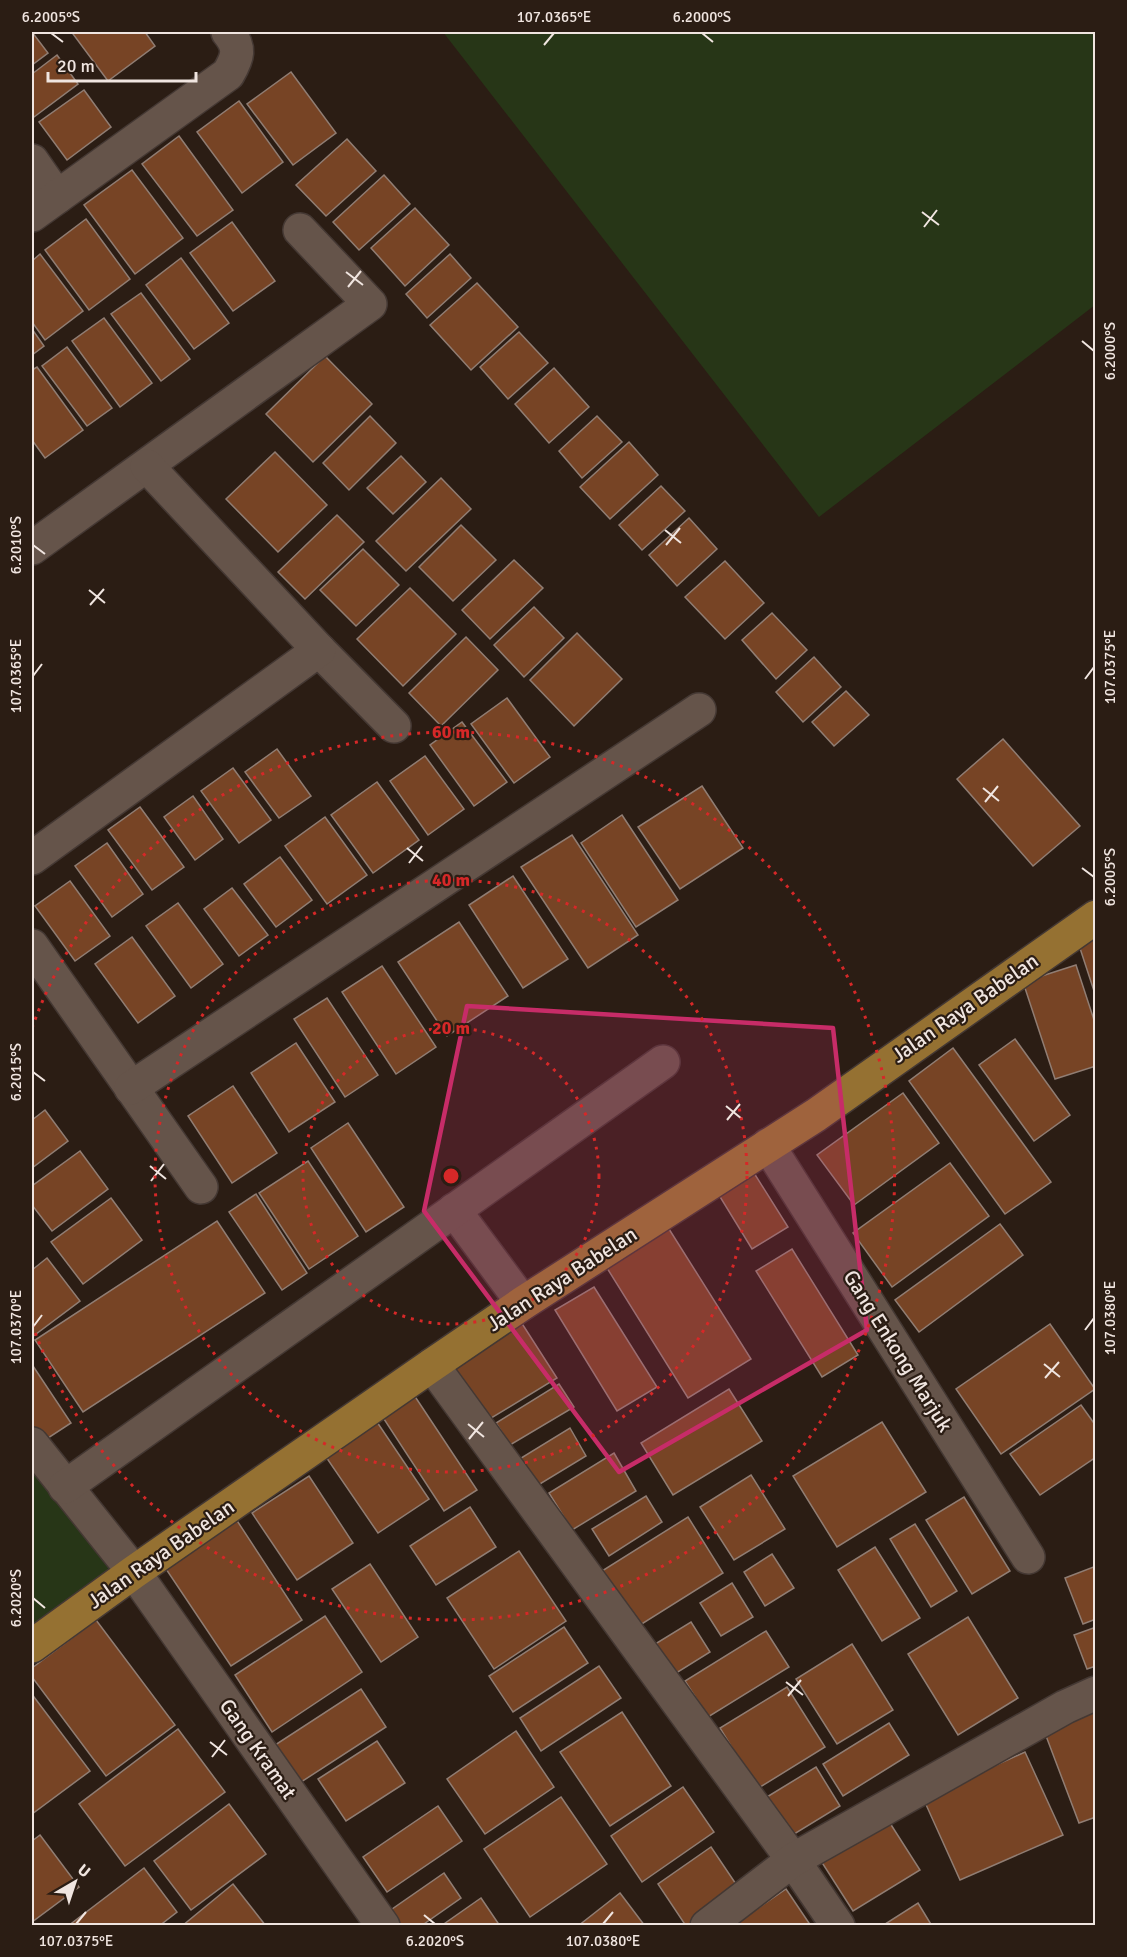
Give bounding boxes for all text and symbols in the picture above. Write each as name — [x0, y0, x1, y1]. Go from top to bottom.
text: 6.2005°S — [22, 8, 80, 26]
text: 107.0365°E — [517, 8, 591, 26]
text: 6.2000°S — [673, 8, 731, 26]
scale bar — [48, 45, 196, 83]
text: 20 m — [57, 55, 95, 77]
text: 6.2000°S — [1101, 322, 1119, 380]
text: 6.2010°S — [7, 516, 25, 574]
text: 107.0375°E — [1101, 630, 1119, 704]
text: 107.0365°E — [7, 639, 25, 713]
text: 60 m — [432, 721, 470, 743]
text: 6.2005°S — [1101, 848, 1119, 906]
text: 40 m — [432, 869, 470, 891]
street label: Jalan Raya Babelan — [887, 948, 1043, 1068]
text: 20 m — [432, 1017, 470, 1039]
text: 6.2015°S — [7, 1043, 25, 1101]
centre of rings — [441, 1166, 461, 1186]
street label: Jalan Raya Babelan — [482, 1221, 642, 1337]
street label: Gang Enkong Marjuk — [838, 1265, 959, 1437]
text: 107.0380°E — [1101, 1281, 1119, 1355]
text: 107.0370°E — [7, 1290, 25, 1364]
street label: Jalan Raya Babelan — [83, 1494, 239, 1614]
text: 6.2020°S — [7, 1569, 25, 1627]
street label: Gang Kramat — [214, 1694, 302, 1804]
north arrow — [45, 1852, 105, 1912]
text: U — [73, 1860, 94, 1882]
text: 107.0375°E — [39, 1932, 113, 1950]
text: 6.2020°S — [406, 1932, 464, 1950]
text: 107.0380°E — [566, 1932, 640, 1950]

